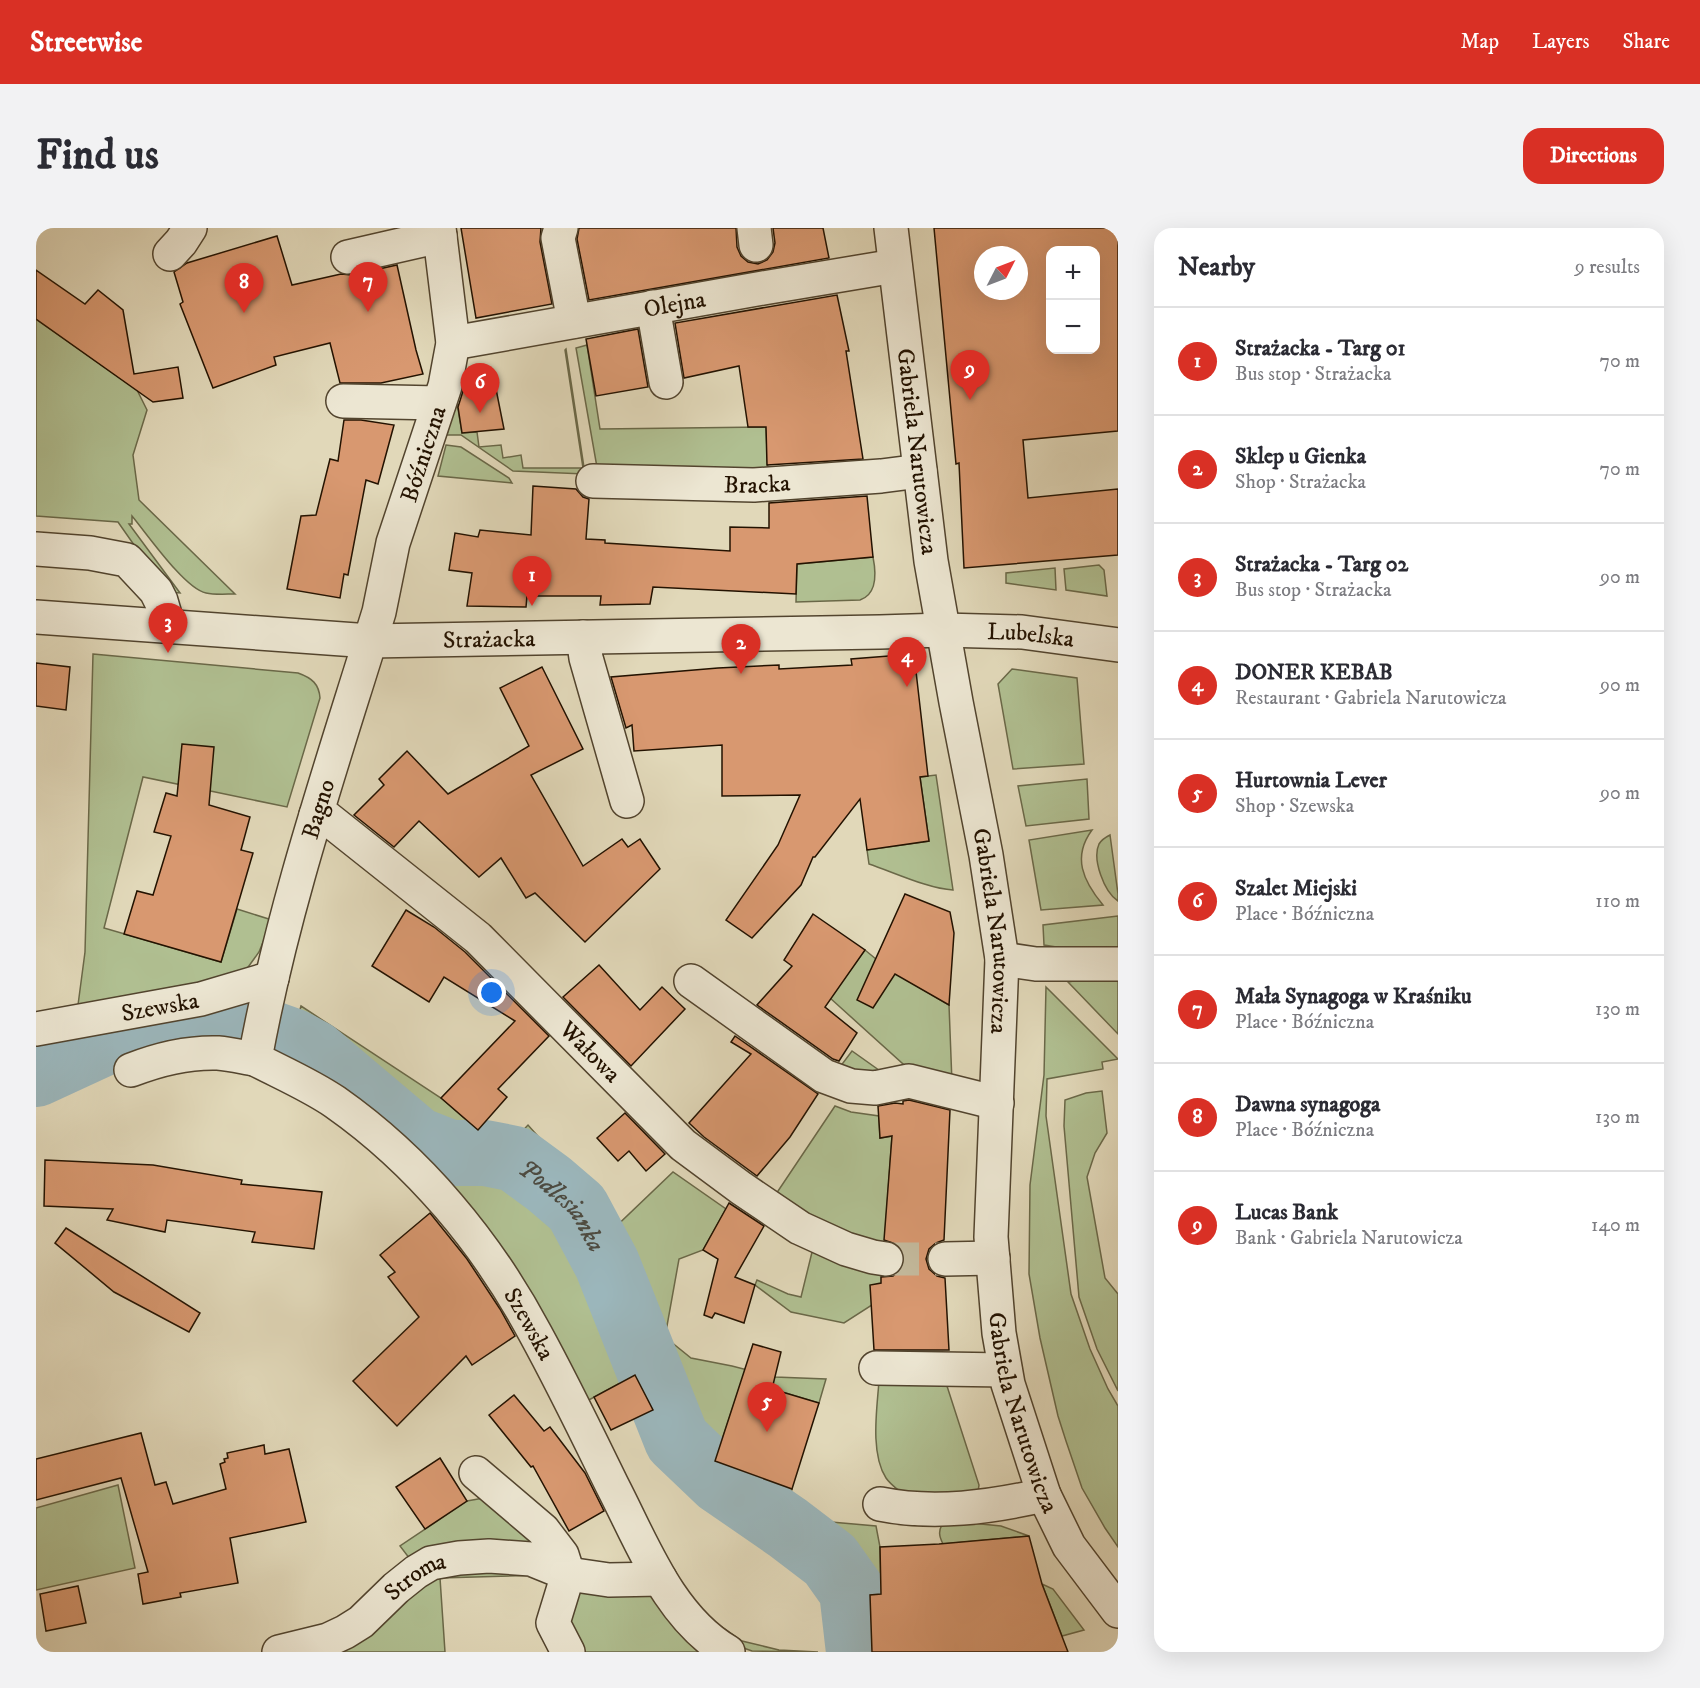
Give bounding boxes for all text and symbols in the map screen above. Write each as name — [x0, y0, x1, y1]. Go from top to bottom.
text: Streetwise — [30, 25, 142, 60]
text: Map — [1460, 29, 1499, 55]
text: Layers — [1532, 29, 1590, 55]
text: Share — [1623, 29, 1670, 55]
button: Directions — [1523, 128, 1664, 184]
text: Find us — [36, 130, 159, 182]
north arrow — [974, 246, 1028, 300]
map controls — [1046, 246, 1100, 354]
button: + — [1046, 246, 1100, 300]
text: Nearby — [1178, 251, 1255, 284]
text: 9 results — [1575, 255, 1640, 280]
pin: 7 — [348, 262, 388, 312]
pin: 8 — [224, 264, 264, 313]
street label: Olejna — [641, 284, 709, 325]
button: − — [1046, 300, 1100, 354]
text: Strażacka - Targ 01 — [1235, 335, 1406, 362]
street label: Gabriela Narutowicza — [890, 347, 944, 557]
text: 1 — [1194, 349, 1201, 374]
text: 70 m — [1599, 349, 1640, 374]
pin: 9 — [950, 350, 990, 400]
text: Bus stop · Strażacka — [1235, 362, 1392, 387]
pin: 6 — [460, 364, 500, 413]
street label: Bóźniczna — [394, 402, 454, 506]
text: Sklep u Gienka — [1235, 443, 1366, 470]
text: 2 — [1193, 457, 1202, 482]
text: 70 m — [1599, 457, 1640, 482]
street label: Bracka — [723, 468, 792, 501]
text: Shop · Strażacka — [1235, 470, 1366, 495]
text: Strażacka - Targ 02 — [1235, 551, 1408, 578]
pin: 1 — [512, 556, 552, 606]
text: 3 — [1194, 565, 1201, 590]
text: 90 m — [1600, 565, 1640, 590]
text: Bus stop · Strażacka — [1235, 578, 1392, 603]
pin: 3 — [148, 604, 188, 653]
street label: Lubelska — [987, 617, 1077, 655]
street label: Strażacka — [443, 624, 536, 656]
pin: 2 — [722, 624, 760, 674]
pin: 4 — [888, 638, 926, 687]
text: DONER KEBAB — [1235, 659, 1393, 686]
text: 4 — [1192, 673, 1203, 698]
text: 90 m — [1600, 673, 1640, 698]
text: Restaurant · Gabriela Narutowicza — [1235, 686, 1507, 711]
text: Hurtownia Lever — [1235, 767, 1387, 794]
street label: Bagno — [296, 776, 342, 843]
text: 5 — [1193, 781, 1202, 806]
text: 90 m — [1600, 781, 1640, 806]
text: Shop · Szewska — [1235, 794, 1354, 819]
street label: Gabriela Narutowicza — [965, 826, 1016, 1035]
text: Szalet Miejski — [1235, 875, 1357, 902]
text: 6 — [1192, 889, 1203, 914]
text: 110 m — [1595, 889, 1640, 914]
text: Place · Bóźniczna — [1235, 902, 1374, 927]
your location — [477, 978, 506, 1007]
text: Mała Synagoga w Kraśniku — [1235, 983, 1472, 1010]
street label: Szewska — [119, 986, 202, 1029]
text: 7 — [1192, 997, 1203, 1022]
text: 130 m — [1595, 997, 1640, 1022]
text: Place · Bóźniczna — [1235, 1010, 1374, 1035]
street label: Wałowa — [552, 1014, 627, 1090]
text: Dawna synagoga — [1235, 1091, 1380, 1118]
text: 8 — [1192, 1105, 1203, 1130]
text: 130 m — [1595, 1105, 1640, 1130]
text: Place · Bóźniczna — [1235, 1118, 1374, 1143]
water label: Podlesianka — [511, 1152, 612, 1258]
text: Lucas Bank — [1235, 1199, 1338, 1226]
text: 9 — [1193, 1213, 1202, 1238]
text: 140 m — [1591, 1213, 1640, 1238]
text: Bank · Gabriela Narutowicza — [1235, 1226, 1463, 1251]
street label: Szewska — [496, 1282, 561, 1366]
street label: Gabriela Narutowicza — [981, 1311, 1065, 1519]
pin: 5 — [748, 1382, 786, 1432]
street label: Stroma — [378, 1547, 449, 1607]

